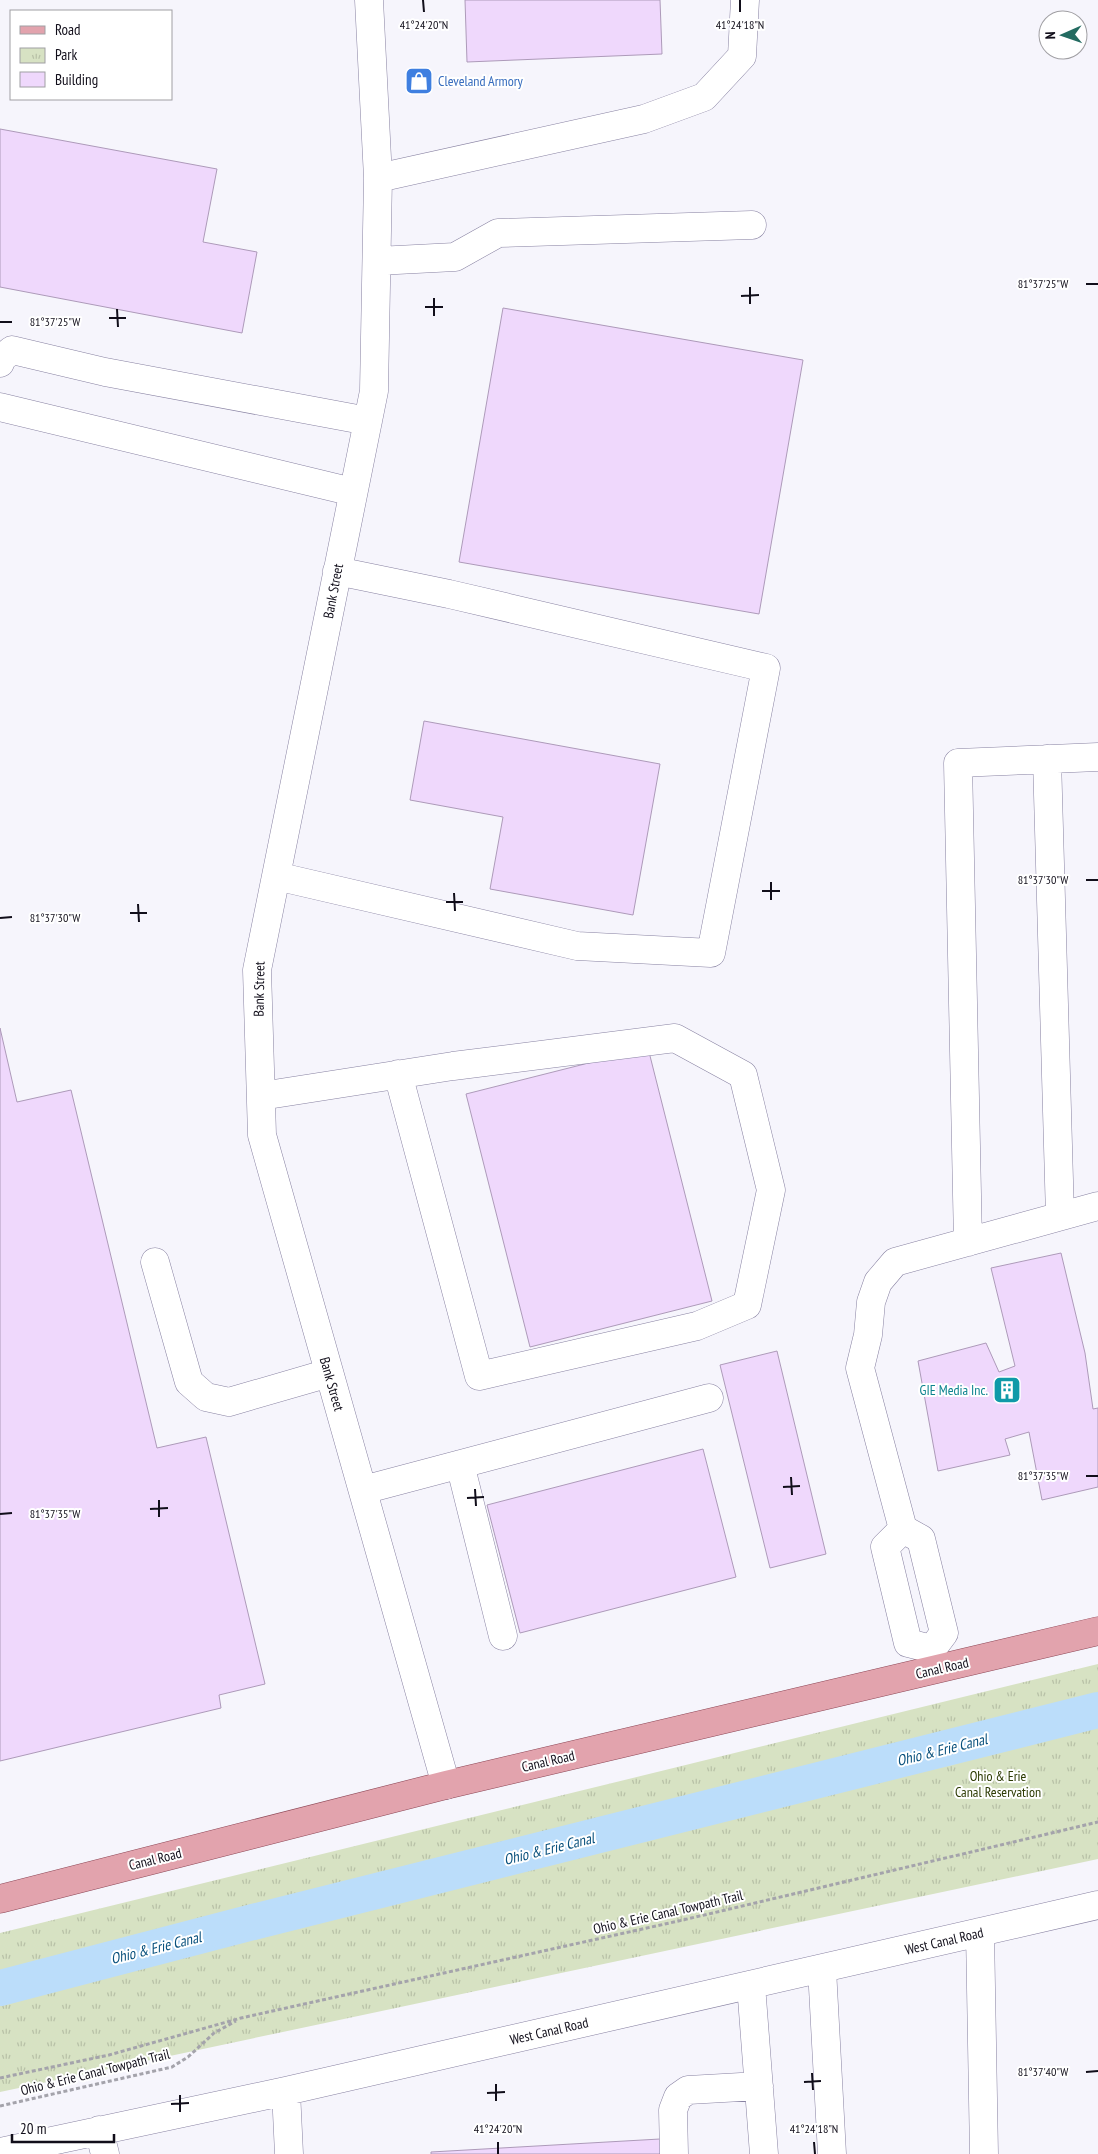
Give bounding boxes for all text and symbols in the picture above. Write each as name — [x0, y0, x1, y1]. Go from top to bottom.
legend — [10, 10, 172, 100]
north arrow — [1038, 10, 1088, 60]
text: 41°24'20"N — [400, 17, 448, 32]
text: 41°24'18"N — [716, 17, 764, 32]
text: Road — [55, 20, 81, 39]
text: N — [1041, 31, 1059, 40]
text: Park — [55, 45, 77, 64]
shop icon: Cleveland Armory — [404, 66, 434, 96]
text: Building — [55, 70, 98, 89]
place label: Cleveland Armory — [438, 72, 524, 90]
text: 81°37'25"W — [1018, 276, 1068, 291]
text: 81°37'25"W — [30, 314, 80, 329]
street label: Bank Street — [319, 562, 347, 620]
text: 81°37'30"W — [1018, 872, 1068, 887]
text: 81°37'30"W — [30, 910, 80, 925]
street label: Bank Street — [250, 961, 268, 1017]
street label: Bank Street — [316, 1355, 348, 1413]
building icon: GIE Media Inc. — [992, 1375, 1022, 1405]
place label: GIE Media Inc. — [920, 1381, 988, 1399]
text: 81°37'35"W — [1018, 1468, 1068, 1483]
text: 81°37'35"W — [30, 1506, 80, 1521]
street label: Canal Road — [914, 1653, 970, 1683]
water label: Ohio & Erie Canal — [895, 1729, 991, 1770]
street label: Canal Road — [520, 1746, 576, 1776]
park label: Ohio & Erie Canal Reservation — [955, 1767, 1041, 1801]
water label: Ohio & Erie Canal — [502, 1828, 598, 1869]
street label: Canal Road — [127, 1844, 183, 1874]
street label: Ohio & Erie Canal Towpath Trail — [591, 1886, 745, 1938]
street label: West Canal Road — [903, 1923, 985, 1959]
water label: Ohio & Erie Canal — [109, 1927, 205, 1968]
street label: West Canal Road — [508, 2013, 590, 2049]
street label: Ohio & Erie Canal Towpath Trail — [18, 2045, 172, 2099]
text: 81°37'40"W — [1018, 2064, 1068, 2079]
scale bar — [12, 2112, 115, 2144]
text: 20 m — [20, 2119, 46, 2138]
text: 41°24'20"N — [474, 2121, 522, 2136]
text: 41°24'18"N — [790, 2121, 838, 2136]

